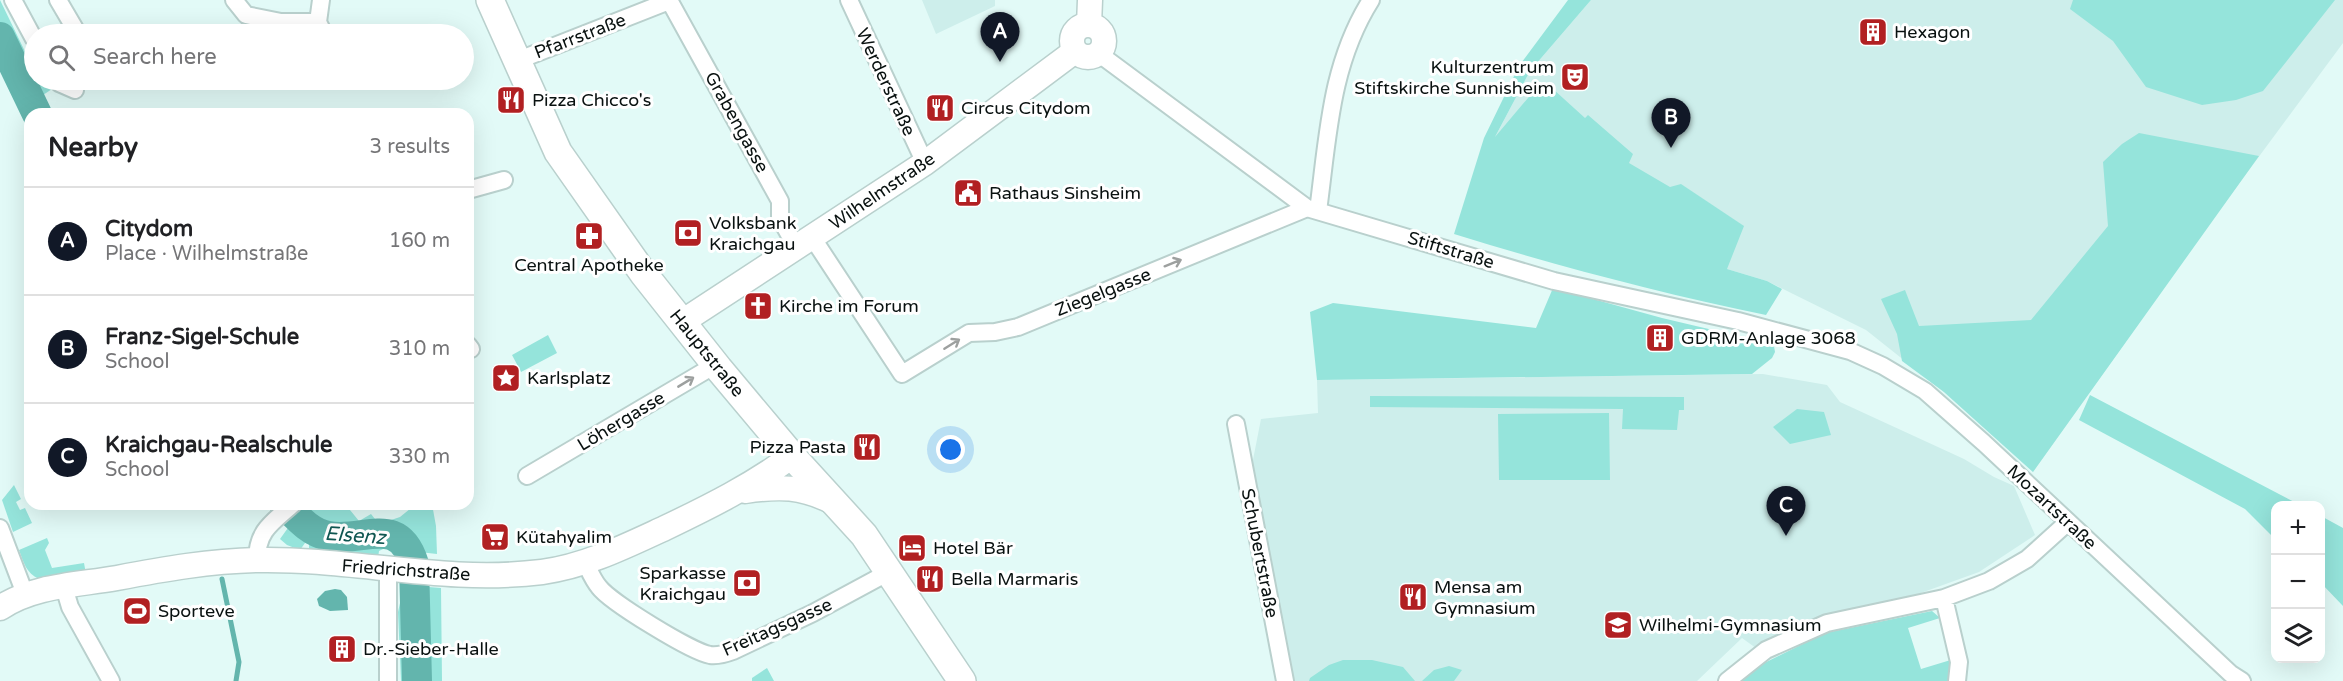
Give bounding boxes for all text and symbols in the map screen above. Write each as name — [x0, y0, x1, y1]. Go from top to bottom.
street label: Pfarrstraße — [531, 8, 629, 64]
pin: A — [980, 13, 1020, 62]
building icon: Hexagon — [1857, 16, 1889, 48]
place label: Hexagon — [1894, 21, 1971, 43]
search box — [24, 24, 474, 90]
street label: Werderstraße — [851, 25, 921, 139]
icon: search — [45, 41, 78, 74]
text: Search here — [93, 44, 217, 70]
place label: Kulturzentrum Stiftskirche Sunnisheim — [1354, 56, 1554, 99]
theatre icon: Kulturzentrum Stiftskirche Sunnisheim — [1559, 61, 1591, 93]
street label: Grabengasse — [700, 68, 774, 176]
restaurant icon: Pizza Chicco's — [495, 84, 527, 116]
place label: Pizza Chicco's — [532, 89, 652, 111]
restaurant icon: Circus Citydom — [924, 92, 956, 124]
place label: Circus Citydom — [961, 97, 1091, 119]
pin: B — [1652, 98, 1690, 148]
text: Nearby — [48, 132, 138, 163]
text: 3 results — [370, 135, 450, 159]
street label: Wilhelmstraße — [825, 148, 939, 234]
public building icon: Rathaus Sinsheim — [952, 177, 984, 209]
place label: Rathaus Sinsheim — [989, 182, 1141, 204]
place label: Volksbank Kraichgau — [709, 212, 797, 255]
text: Citydom — [105, 216, 193, 242]
bank icon: Volksbank Kraichgau — [672, 217, 704, 249]
pharmacy icon: Central Apotheke — [573, 220, 605, 252]
street label: Stiftstraße — [1405, 226, 1497, 274]
text: A — [60, 229, 75, 253]
text: 160 m — [389, 229, 450, 253]
text: Place · Wilhelmstraße — [105, 242, 308, 266]
place label: Central Apotheke — [514, 254, 664, 276]
one-way arrow — [1163, 257, 1181, 268]
street label: Ziegelgasse — [1052, 263, 1154, 321]
church icon: Kirche im Forum — [742, 290, 774, 322]
place label: Kirche im Forum — [779, 295, 919, 317]
street label: Hauptstraße — [665, 305, 749, 401]
building icon: GDRM-Anlage 3068 — [1644, 322, 1676, 354]
text: Franz-Sigel-Schule — [105, 324, 299, 350]
place label: GDRM-Anlage 3068 — [1681, 327, 1856, 349]
text: B — [61, 337, 74, 361]
text: 310 m — [389, 337, 450, 361]
one-way arrow — [943, 337, 960, 349]
text: School — [105, 350, 169, 374]
place icon: Karlsplatz — [490, 362, 522, 394]
place label: Karlsplatz — [527, 367, 611, 389]
one-way arrow — [677, 376, 694, 388]
street label: Löhergasse — [573, 386, 669, 456]
restaurant icon: Pizza Pasta — [851, 431, 883, 463]
text: Kraichgau-Realschule — [105, 432, 333, 458]
your location — [936, 435, 965, 464]
place label: Pizza Pasta — [750, 436, 846, 458]
text: C — [61, 445, 74, 469]
text: 330 m — [389, 445, 450, 469]
text: School — [105, 458, 169, 482]
street label: Mozartstraße — [2003, 460, 2101, 554]
street label: Schubertstraße — [1237, 486, 1283, 620]
pin: C — [1766, 486, 1806, 536]
map controls — [2271, 501, 2325, 663]
button: + — [2271, 501, 2325, 555]
supermarket icon: Kütahyalim — [479, 521, 511, 553]
water label: Elsenz — [324, 522, 388, 550]
place label: Kütahyalim — [516, 526, 612, 548]
hotel icon: Hotel Bär — [896, 532, 928, 564]
place label: Hotel Bär — [933, 537, 1013, 559]
street label: Friedrichstraße — [341, 555, 471, 585]
button: − — [2271, 555, 2325, 609]
place label: Sparkasse Kraichgau — [639, 562, 726, 605]
restaurant icon: Bella Marmaris — [914, 563, 946, 595]
bank icon: Sparkasse Kraichgau — [731, 567, 763, 599]
place label: Bella Marmaris — [951, 568, 1078, 590]
place label: Mensa am Gymnasium — [1434, 576, 1536, 619]
restaurant icon: Mensa am Gymnasium — [1397, 581, 1429, 613]
street label: Freitagsgasse — [719, 593, 835, 661]
sports icon: Sporteve — [121, 595, 153, 627]
place label: Sporteve — [158, 600, 235, 622]
school or university icon: Wilhelmi-Gymnasium — [1602, 609, 1634, 641]
button: layers — [2271, 609, 2325, 663]
place label: Wilhelmi-Gymnasium — [1639, 614, 1821, 636]
building icon: Dr.-Sieber-Halle — [326, 633, 358, 665]
place label: Dr.-Sieber-Halle — [363, 638, 499, 660]

